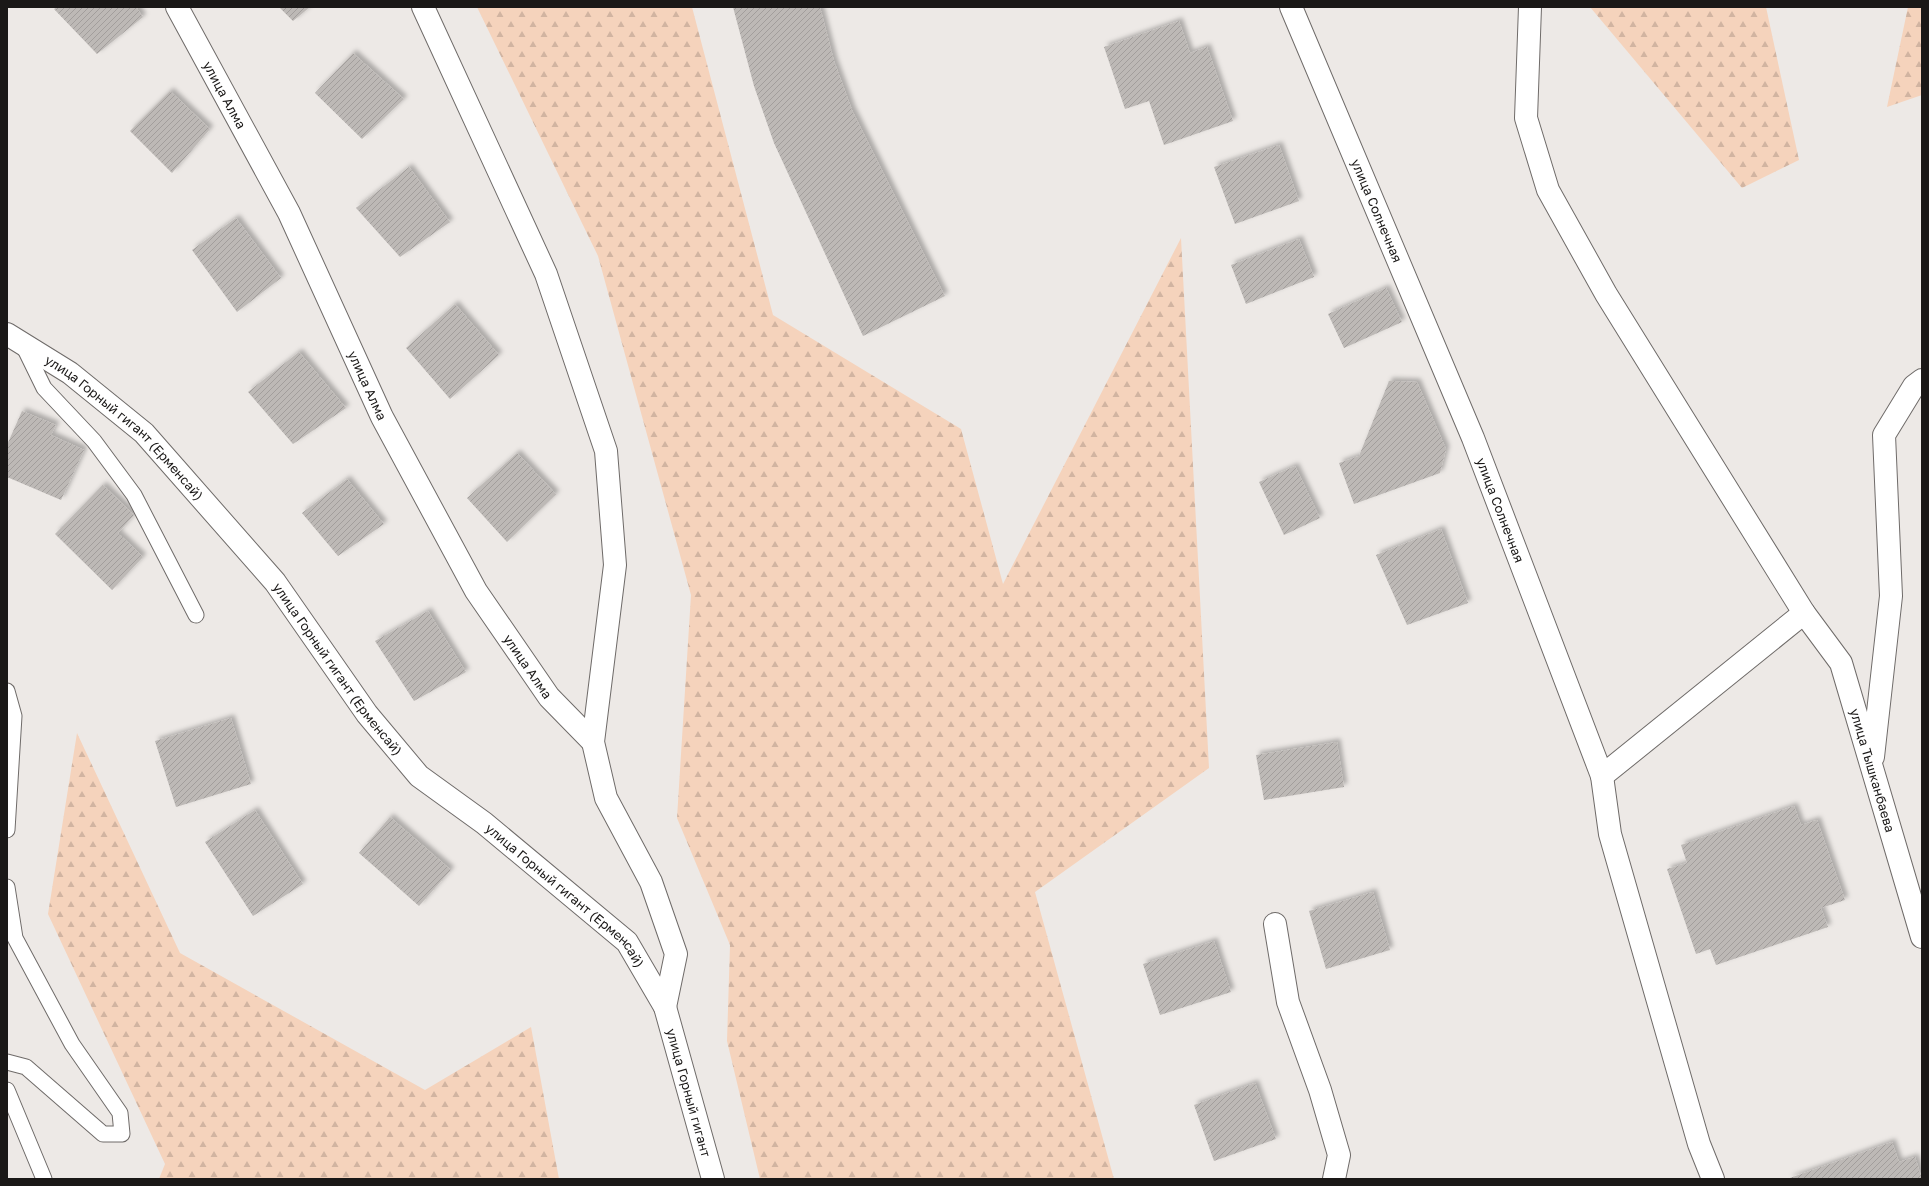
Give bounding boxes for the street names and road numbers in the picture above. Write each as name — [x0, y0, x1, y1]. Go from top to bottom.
street label: улица Алма — [200, 58, 250, 131]
street label: улица Солнечная — [1348, 156, 1406, 265]
street label: улица Алма — [345, 348, 390, 423]
street label: улица Горный гигант (Ерменсай) — [42, 352, 207, 503]
street label: улица Солнечная — [1473, 455, 1528, 565]
street label: улица Горный гигант (Ерменсай) — [270, 580, 406, 758]
street label: улица Алма — [500, 631, 556, 702]
street label: улица Тышканбаева — [1847, 707, 1899, 834]
street label: улица Горный гигант (Ерменсай) — [482, 820, 648, 970]
street label: улица Горный гигант — [663, 1026, 715, 1159]

